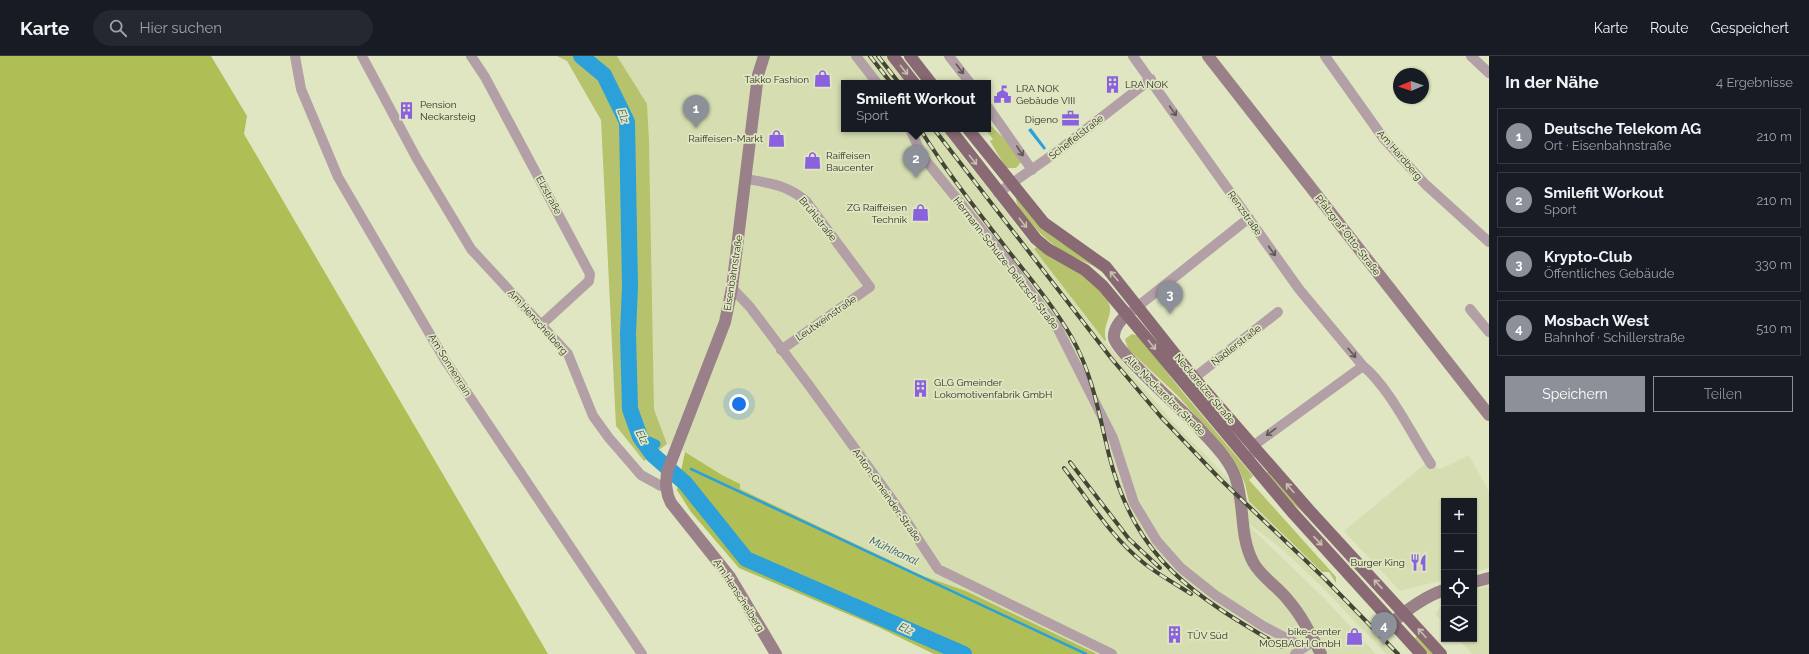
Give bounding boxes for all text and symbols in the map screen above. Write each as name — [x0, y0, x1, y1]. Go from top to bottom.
search box — [93, 10, 373, 46]
text: Karte — [20, 17, 69, 39]
icon: search — [107, 17, 129, 39]
text: Hier suchen — [139, 19, 222, 37]
text: Karte — [1594, 20, 1628, 36]
text: Route — [1650, 20, 1688, 36]
text: Gespeichert — [1710, 20, 1789, 36]
one-way arrow — [899, 64, 908, 75]
one-way arrow — [956, 64, 964, 75]
north arrow — [1393, 68, 1429, 104]
shop icon: Takko Fashion — [812, 69, 832, 89]
text: In der Nähe — [1505, 72, 1599, 92]
place label: Takko Fashion — [744, 74, 809, 85]
building icon: LRA NOK — [1102, 74, 1122, 94]
text: 4 Ergebnisse — [1716, 75, 1793, 90]
place label: LRA NOK — [1125, 79, 1169, 90]
popup — [841, 80, 991, 132]
place label: LRA NOK Gebäude VIII — [1016, 83, 1075, 106]
public building icon: LRA NOK Gebäude VIII — [993, 84, 1013, 104]
text: Smilefit Workout — [856, 90, 976, 108]
pin: 1 — [683, 95, 709, 128]
place label: Pension Neckarsteig — [420, 99, 476, 122]
building icon: Pension Neckarsteig — [397, 100, 417, 120]
one-way arrow — [1169, 105, 1177, 116]
water label: Elz — [614, 107, 632, 126]
text: Sport — [856, 108, 889, 123]
office icon: Digeno — [1061, 109, 1081, 129]
street label: Scheffelstraße — [1047, 112, 1105, 162]
place label: Digeno — [1025, 114, 1058, 125]
text: Deutsche Telekom AG — [1544, 120, 1701, 138]
shop icon: Raiffeisen-Markt — [766, 128, 786, 148]
street label: Am Hardberg — [1375, 128, 1425, 182]
text: 1 — [1516, 129, 1522, 144]
text: 210 m — [1756, 129, 1792, 144]
place label: Raiffeisen-Markt — [688, 133, 764, 144]
text: Ort · Eisenbahnstraße — [1544, 138, 1671, 153]
pin: 2 — [903, 145, 929, 178]
one-way arrow — [1016, 145, 1024, 156]
place label: Raiffeisen Baucenter — [826, 150, 874, 173]
shop icon: Raiffeisen Baucenter — [803, 151, 823, 171]
one-way arrow — [969, 154, 978, 165]
street label: Elzstraße — [534, 174, 564, 216]
text: Smilefit Workout — [1544, 184, 1664, 202]
street label: Renzstraße — [1226, 189, 1264, 237]
street label: Pfalzgraf-Otto-Straße — [1313, 193, 1383, 277]
text: 2 — [1515, 193, 1523, 208]
text: 210 m — [1756, 193, 1792, 208]
street label: Brühlstraße — [797, 195, 839, 243]
street label: Hermann-Schulze-Delitzsch-Straße — [951, 195, 1061, 331]
place label: ZG Raiffeisen Technik — [847, 202, 908, 225]
text: Sport — [1544, 202, 1577, 217]
shop icon: ZG Raiffeisen Technik — [910, 203, 930, 223]
one-way arrow — [1018, 218, 1027, 229]
street label: Eisenbahnstraße — [722, 234, 744, 312]
one-way arrow — [1268, 246, 1276, 257]
text: Krypto-Club — [1544, 248, 1632, 266]
text: 3 — [1515, 257, 1523, 272]
text: 330 m — [1755, 257, 1792, 272]
text: Öffentliches Gebäude — [1544, 266, 1674, 281]
one-way arrow — [1110, 271, 1119, 281]
pin: 3 — [1157, 281, 1183, 314]
street label: Am Henschelberg — [506, 287, 570, 357]
street label: Leutweinstraße — [794, 293, 858, 343]
text: Mosbach West — [1544, 312, 1649, 330]
text: 4 — [1515, 321, 1523, 336]
text: 510 m — [1756, 321, 1792, 336]
street label: Nadlerstraße — [1209, 322, 1263, 368]
text: Bahnhof · Schillerstraße — [1544, 330, 1685, 345]
street label: Am Sonnenrain — [427, 332, 474, 398]
one-way arrow — [1147, 339, 1156, 350]
one-way arrow — [1348, 348, 1357, 359]
street label: Neckarelzer Straße — [1173, 352, 1238, 426]
street label: Alte Neckarelzer Straße — [1123, 353, 1208, 438]
button: Speichern — [1505, 376, 1645, 412]
button: Teilen — [1653, 376, 1793, 412]
place label: GLG Gmeinder Lokomotivenfabrik GmbH — [934, 377, 1052, 400]
building icon: GLG Gmeinder Lokomotivenfabrik GmbH — [911, 378, 931, 398]
your location — [729, 394, 749, 414]
water label: Elz — [633, 428, 651, 447]
one-way arrow — [1265, 428, 1276, 437]
street label: Anton-Gmeinder-Straße — [851, 446, 923, 544]
one-way arrow — [1286, 483, 1295, 493]
map controls — [1441, 498, 1477, 642]
button: + — [1441, 498, 1477, 534]
water label: Mühlkanal — [867, 534, 921, 568]
button: − — [1441, 534, 1477, 570]
one-way arrow — [1313, 536, 1323, 546]
restaurant icon: Burger King — [1408, 552, 1428, 572]
street label: Am Henschelberg — [712, 557, 766, 633]
place label: Burger King — [1351, 557, 1405, 568]
button: locate — [1441, 570, 1477, 606]
one-way arrow — [1373, 579, 1382, 589]
button: layers — [1441, 606, 1477, 642]
pin: 4 — [1371, 612, 1397, 645]
water label: Elz — [897, 620, 916, 638]
building icon: TÜV Süd — [1164, 625, 1184, 645]
place label: bike-center MOSBACH GmbH — [1259, 626, 1341, 649]
shop icon: bike-center MOSBACH GmbH — [1344, 627, 1364, 647]
one-way arrow — [1418, 628, 1427, 638]
place label: TÜV Süd — [1187, 630, 1228, 641]

